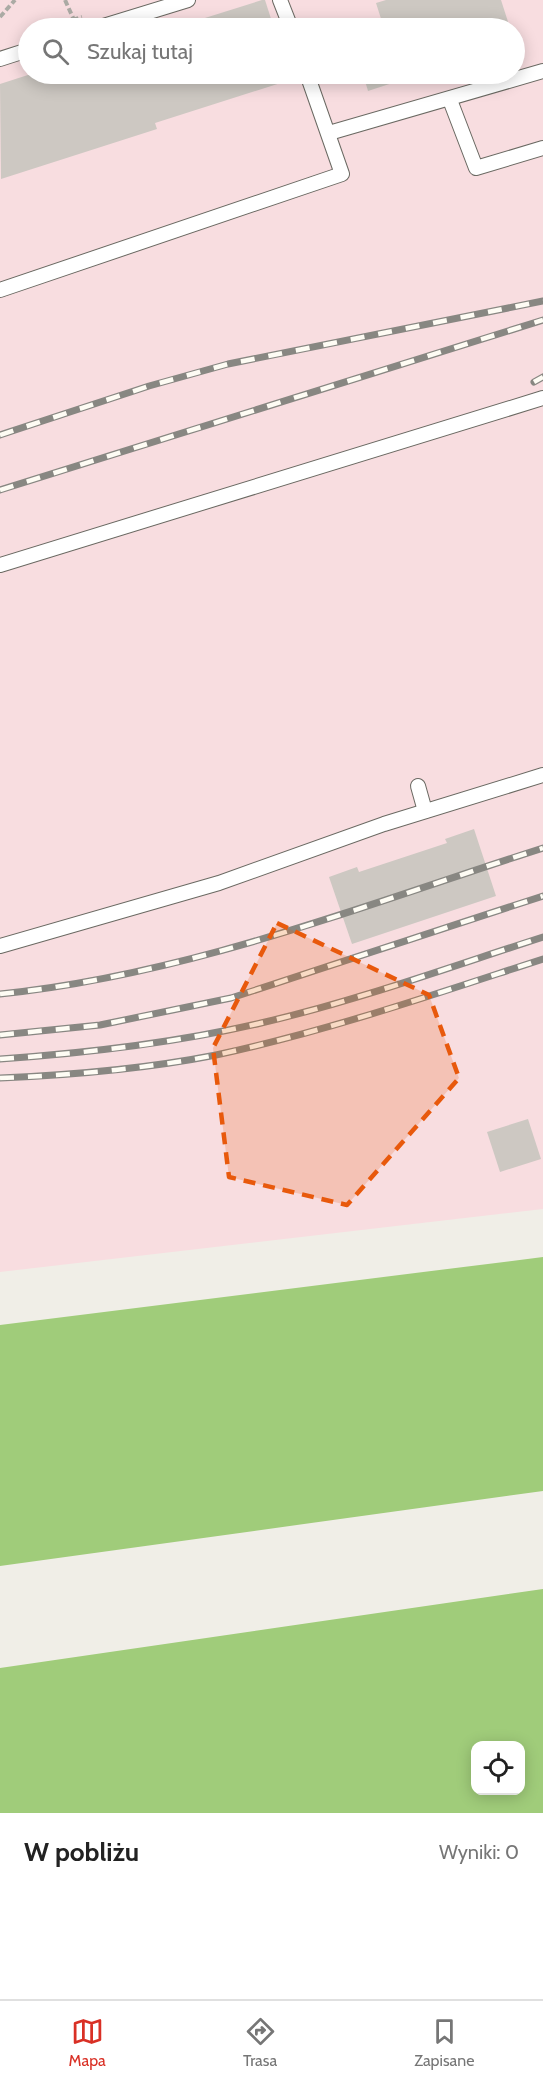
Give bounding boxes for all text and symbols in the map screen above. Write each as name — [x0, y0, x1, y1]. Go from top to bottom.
search box — [18, 18, 525, 84]
icon: search — [39, 35, 72, 68]
text: Szukaj tutaj — [87, 38, 193, 65]
map controls — [471, 1741, 525, 1795]
button: locate — [471, 1741, 525, 1795]
text: W pobliżu — [24, 1836, 139, 1868]
text: Wyniki: 0 — [439, 1840, 519, 1864]
tab: Mapa — [69, 2015, 106, 2070]
tab: Trasa — [243, 2015, 277, 2070]
tab: Zapisane — [414, 2015, 474, 2070]

